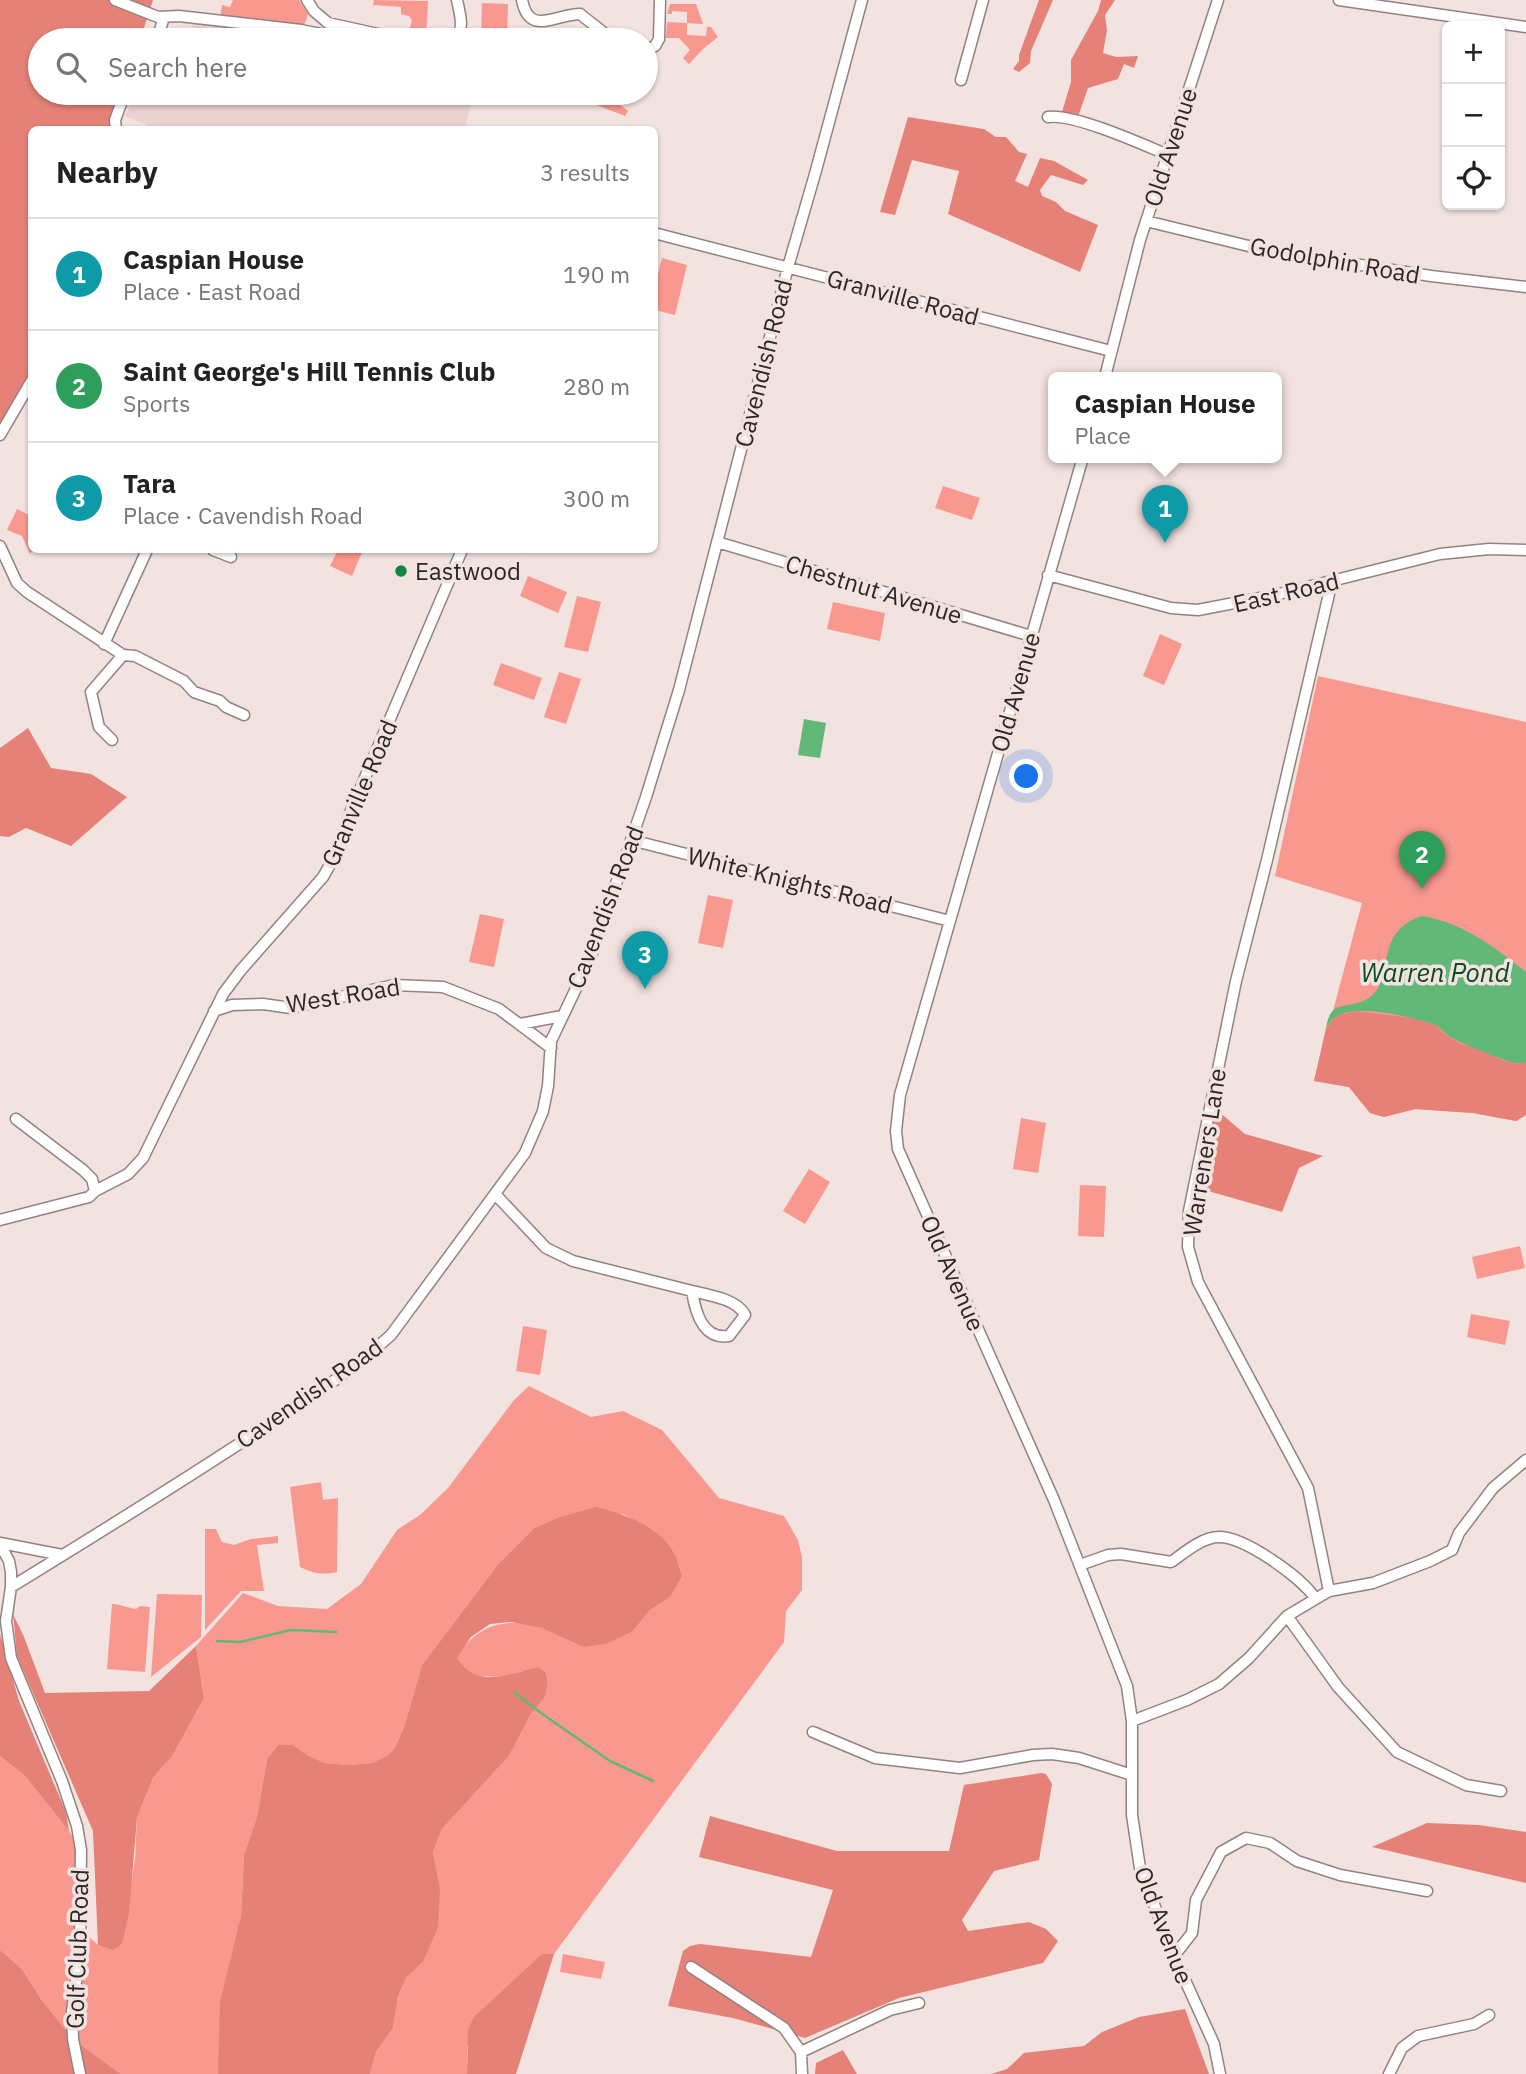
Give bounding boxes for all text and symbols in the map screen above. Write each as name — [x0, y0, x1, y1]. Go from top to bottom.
map controls — [1442, 21, 1505, 210]
button: + — [1442, 21, 1505, 84]
search box — [28, 28, 658, 105]
icon: search — [52, 48, 90, 86]
text: Search here — [108, 50, 247, 84]
street label: Old Avenue — [1136, 83, 1204, 211]
button: − — [1442, 84, 1505, 147]
button: locate — [1442, 147, 1505, 210]
text: Nearby — [56, 152, 158, 191]
text: 3 results — [540, 157, 630, 187]
street label: Godolphin Road — [1248, 229, 1422, 291]
text: Caspian House — [123, 242, 304, 276]
text: 1 — [72, 259, 86, 289]
text: 190 m — [563, 259, 630, 289]
street label: Granville Road — [823, 261, 983, 333]
text: Place · East Road — [123, 276, 301, 306]
street label: Cavendish Road — [727, 276, 799, 450]
text: Saint George's Hill Tennis Club — [123, 354, 495, 388]
text: 2 — [72, 371, 86, 401]
text: 280 m — [563, 371, 630, 401]
popup — [1048, 372, 1282, 463]
text: Caspian House — [1074, 386, 1256, 420]
text: Sports — [123, 388, 190, 418]
text: Place — [1074, 420, 1131, 450]
text: Tara — [123, 466, 176, 500]
text: 3 — [72, 483, 86, 513]
text: 300 m — [563, 483, 630, 513]
pin: 1 — [1142, 485, 1188, 543]
text: Place · Cavendish Road — [123, 500, 363, 530]
street label: Chestnut Avenue — [782, 547, 966, 631]
place label: Eastwood — [415, 555, 521, 587]
marker: Eastwood — [393, 563, 409, 579]
street label: East Road — [1230, 564, 1342, 620]
street label: Old Avenue — [983, 628, 1047, 756]
street label: Granville Road — [314, 715, 404, 871]
your location — [1009, 759, 1043, 793]
street label: Cavendish Road — [559, 821, 651, 993]
pin: 2 — [1399, 831, 1445, 889]
street label: White Knights Road — [684, 839, 896, 921]
pin: 3 — [622, 931, 668, 989]
water label: Warren Pond — [1360, 955, 1510, 989]
street label: West Road — [284, 970, 402, 1020]
street label: Warreners Lane — [1175, 1066, 1233, 1238]
street label: Old Avenue — [913, 1210, 993, 1336]
street label: Cavendish Road — [229, 1331, 389, 1455]
street label: Old Avenue — [1127, 1862, 1201, 1988]
street label: Golf Club Road — [58, 1869, 96, 2029]

